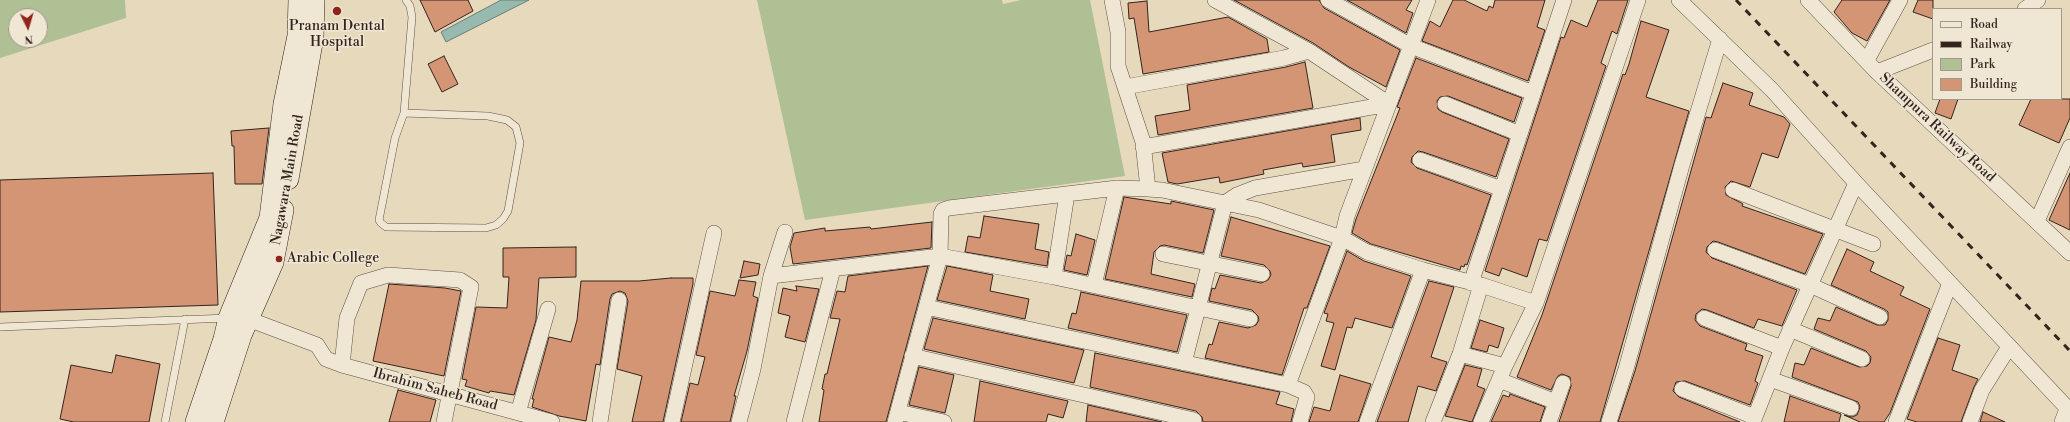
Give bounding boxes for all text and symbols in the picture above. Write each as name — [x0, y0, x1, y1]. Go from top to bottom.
marker: Pranam Dental Hospital — [331, 5, 343, 17]
north arrow — [8, 8, 48, 48]
legend — [1932, 8, 2062, 100]
text: Road — [1970, 17, 1998, 32]
place label: Pranam Dental Hospital — [289, 19, 385, 52]
text: N — [24, 32, 34, 46]
text: Railway — [1970, 37, 2012, 52]
text: Park — [1970, 57, 1995, 72]
street label: Shampura Railway Road — [1876, 70, 1998, 186]
text: Building — [1970, 77, 2017, 92]
street label: Nagawara Main Road — [268, 113, 308, 247]
place label: Arabic College — [287, 251, 379, 267]
marker: Arabic College — [274, 254, 284, 264]
street label: Ibrahim Saheb Road — [371, 365, 499, 415]

